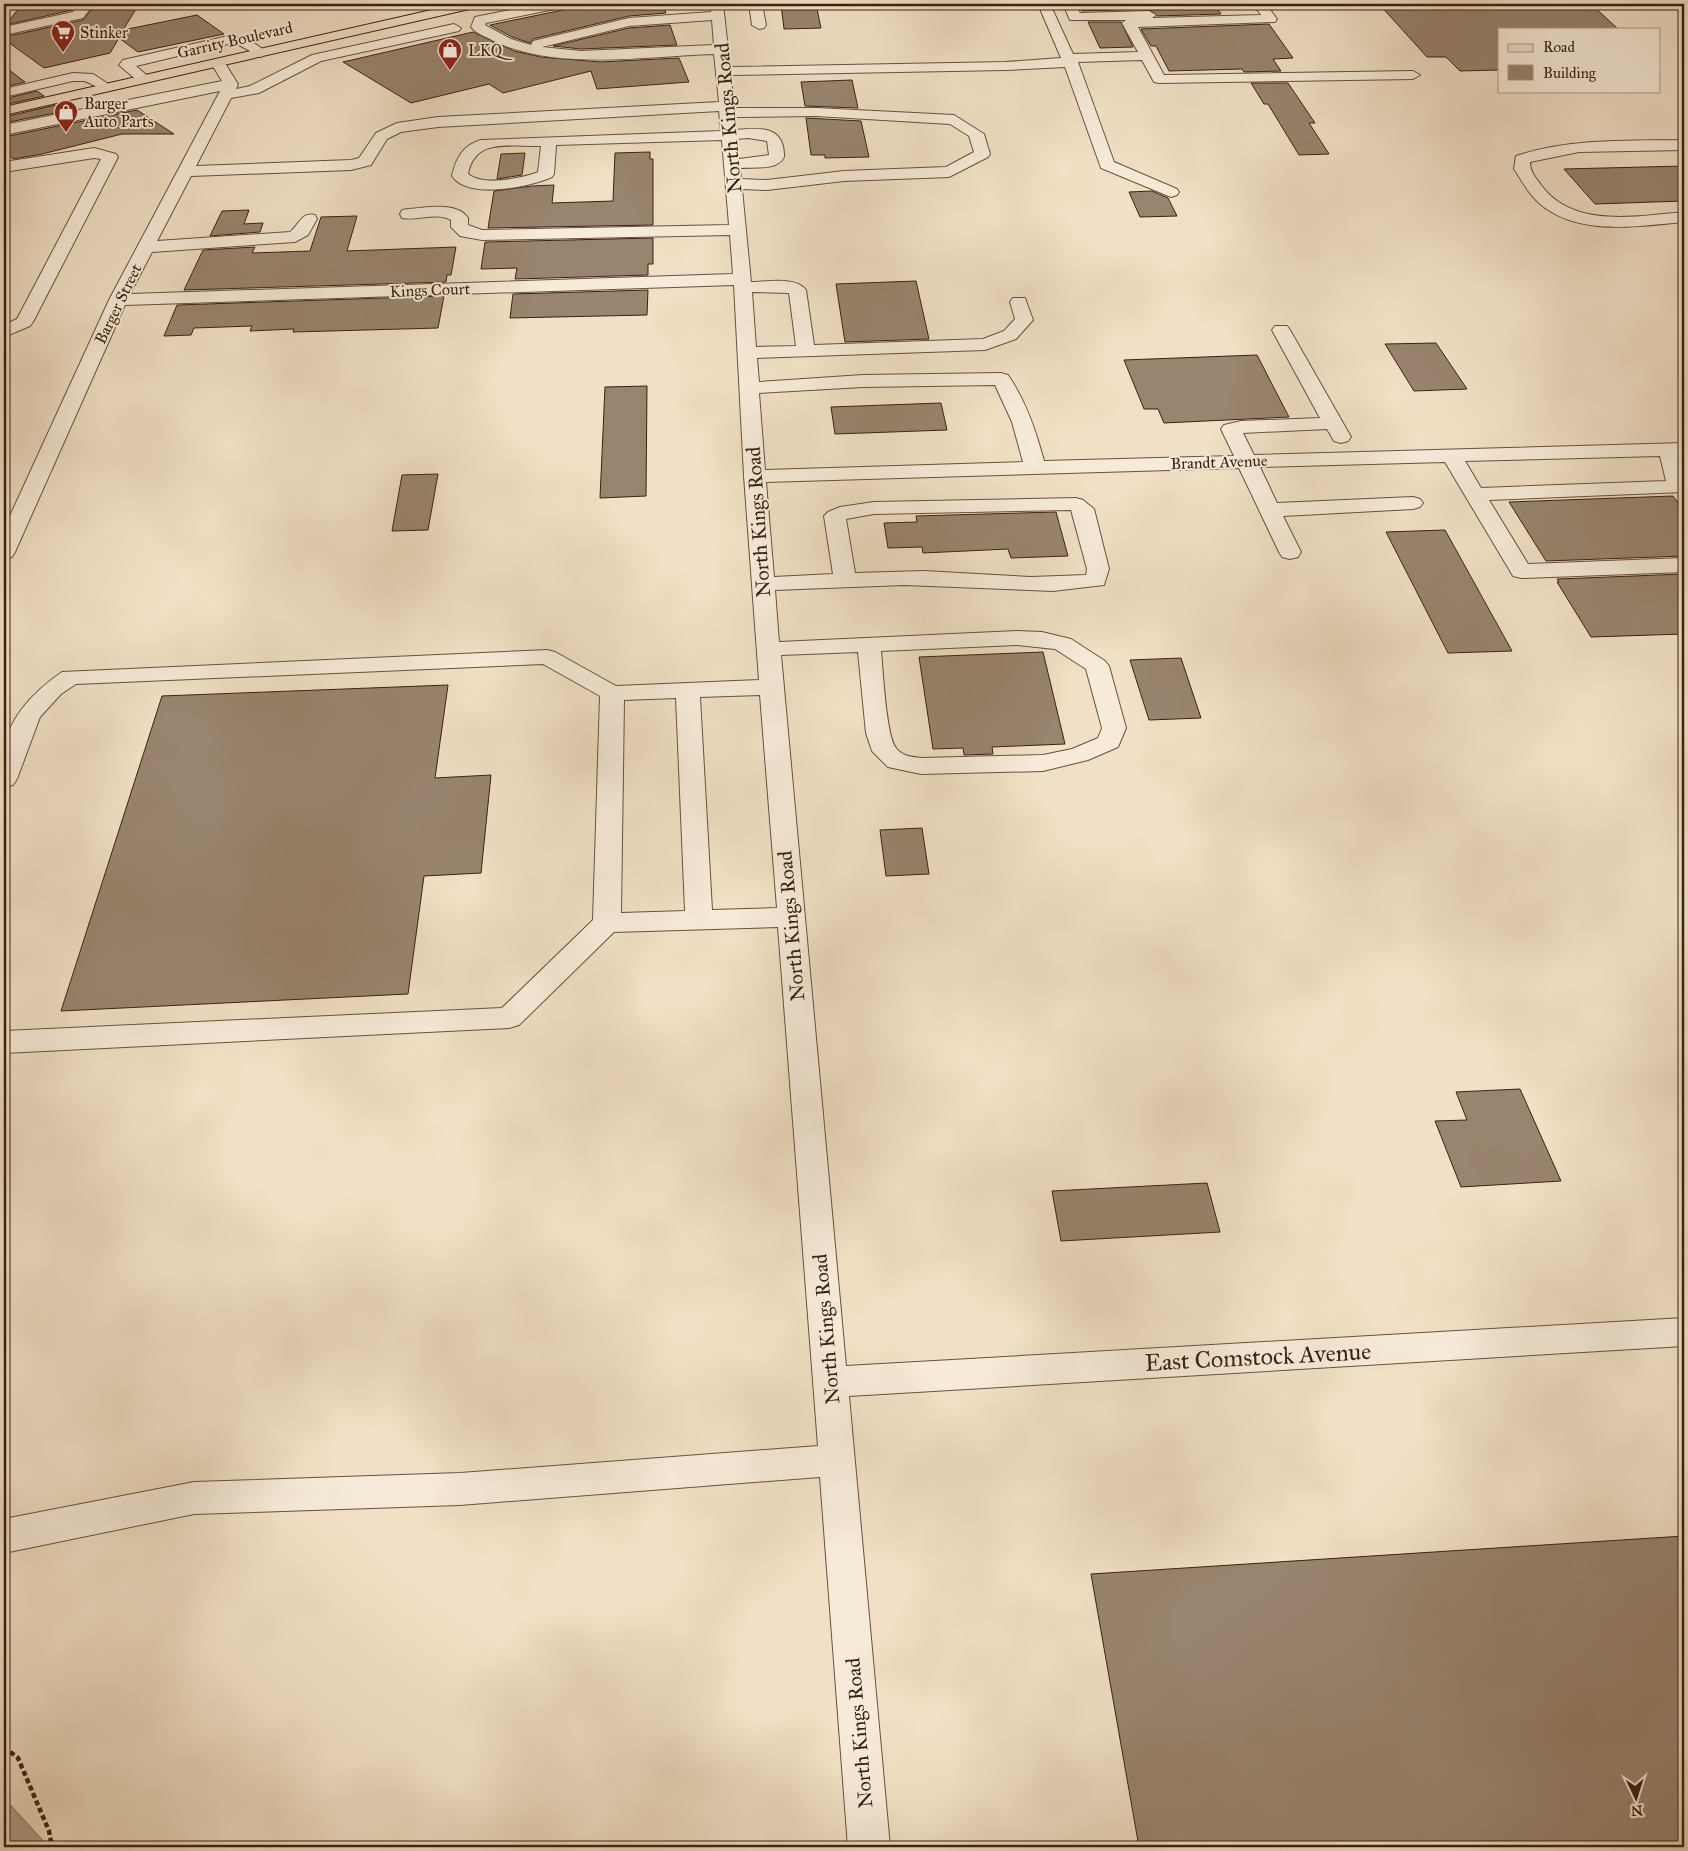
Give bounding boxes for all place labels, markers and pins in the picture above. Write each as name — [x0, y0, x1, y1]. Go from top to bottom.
supermarket icon: Stinker — [50, 19, 76, 53]
place label: Stinker — [80, 23, 128, 42]
shop icon: LKQ — [437, 37, 463, 71]
place label: LKQ — [468, 41, 514, 60]
place label: Barger Auto Parts — [83, 94, 154, 131]
shop icon: Barger Auto Parts — [53, 99, 79, 133]

